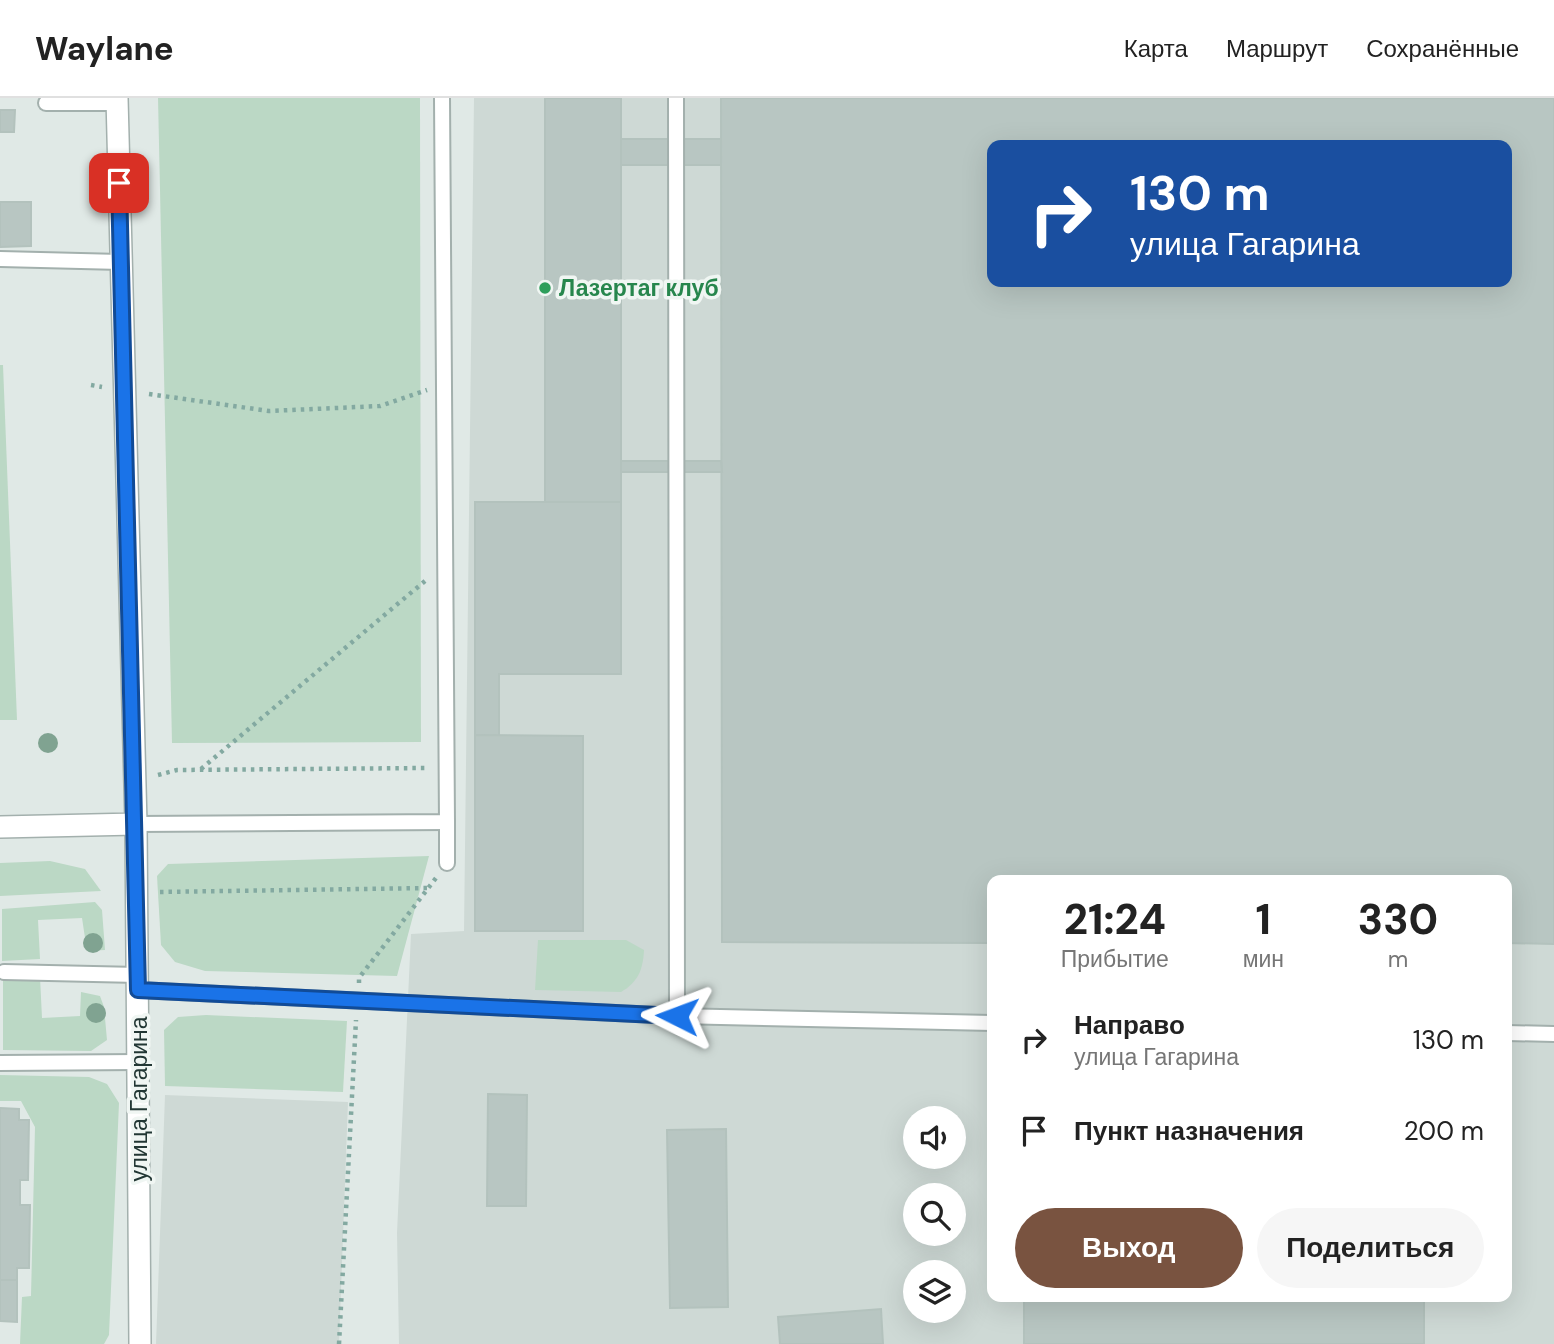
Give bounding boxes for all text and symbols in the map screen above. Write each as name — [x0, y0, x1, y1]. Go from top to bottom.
text: Waylane — [35, 27, 174, 70]
text: Карта — [1124, 33, 1188, 64]
text: Маршрут — [1226, 33, 1328, 64]
text: Сохранённые — [1366, 33, 1519, 64]
pin — [89, 153, 149, 213]
text: 130 m — [1130, 161, 1270, 225]
icon: arrive — [100, 164, 138, 202]
icon: right — [1015, 168, 1106, 259]
text: улица Гагарина — [1130, 223, 1360, 265]
place label: Лазертаг клуб — [559, 273, 719, 303]
marker: Лазертаг клуб — [537, 280, 553, 296]
text: 21:24 — [1064, 892, 1166, 947]
text: 1 — [1256, 892, 1271, 947]
text: 330 — [1358, 892, 1438, 947]
text: Прибытие — [1061, 944, 1169, 974]
text: мин — [1243, 944, 1284, 974]
text: m — [1388, 944, 1408, 974]
position arrow — [640, 979, 714, 1053]
text: Направо — [1074, 1008, 1185, 1042]
street label: улица Гагарина — [124, 1016, 154, 1182]
icon: right — [1015, 1021, 1053, 1059]
text: 130 m — [1413, 1023, 1484, 1057]
text: улица Гагарина — [1074, 1042, 1239, 1072]
map controls — [903, 1106, 966, 1323]
button: sound — [903, 1106, 966, 1169]
icon: arrive — [1015, 1112, 1053, 1150]
text: Пункт назначения — [1074, 1114, 1304, 1148]
text: 200 m — [1404, 1114, 1484, 1148]
button: search — [903, 1183, 966, 1246]
button: Выход — [1015, 1208, 1243, 1288]
button: Поделиться — [1257, 1208, 1484, 1288]
button: layers — [903, 1260, 966, 1323]

